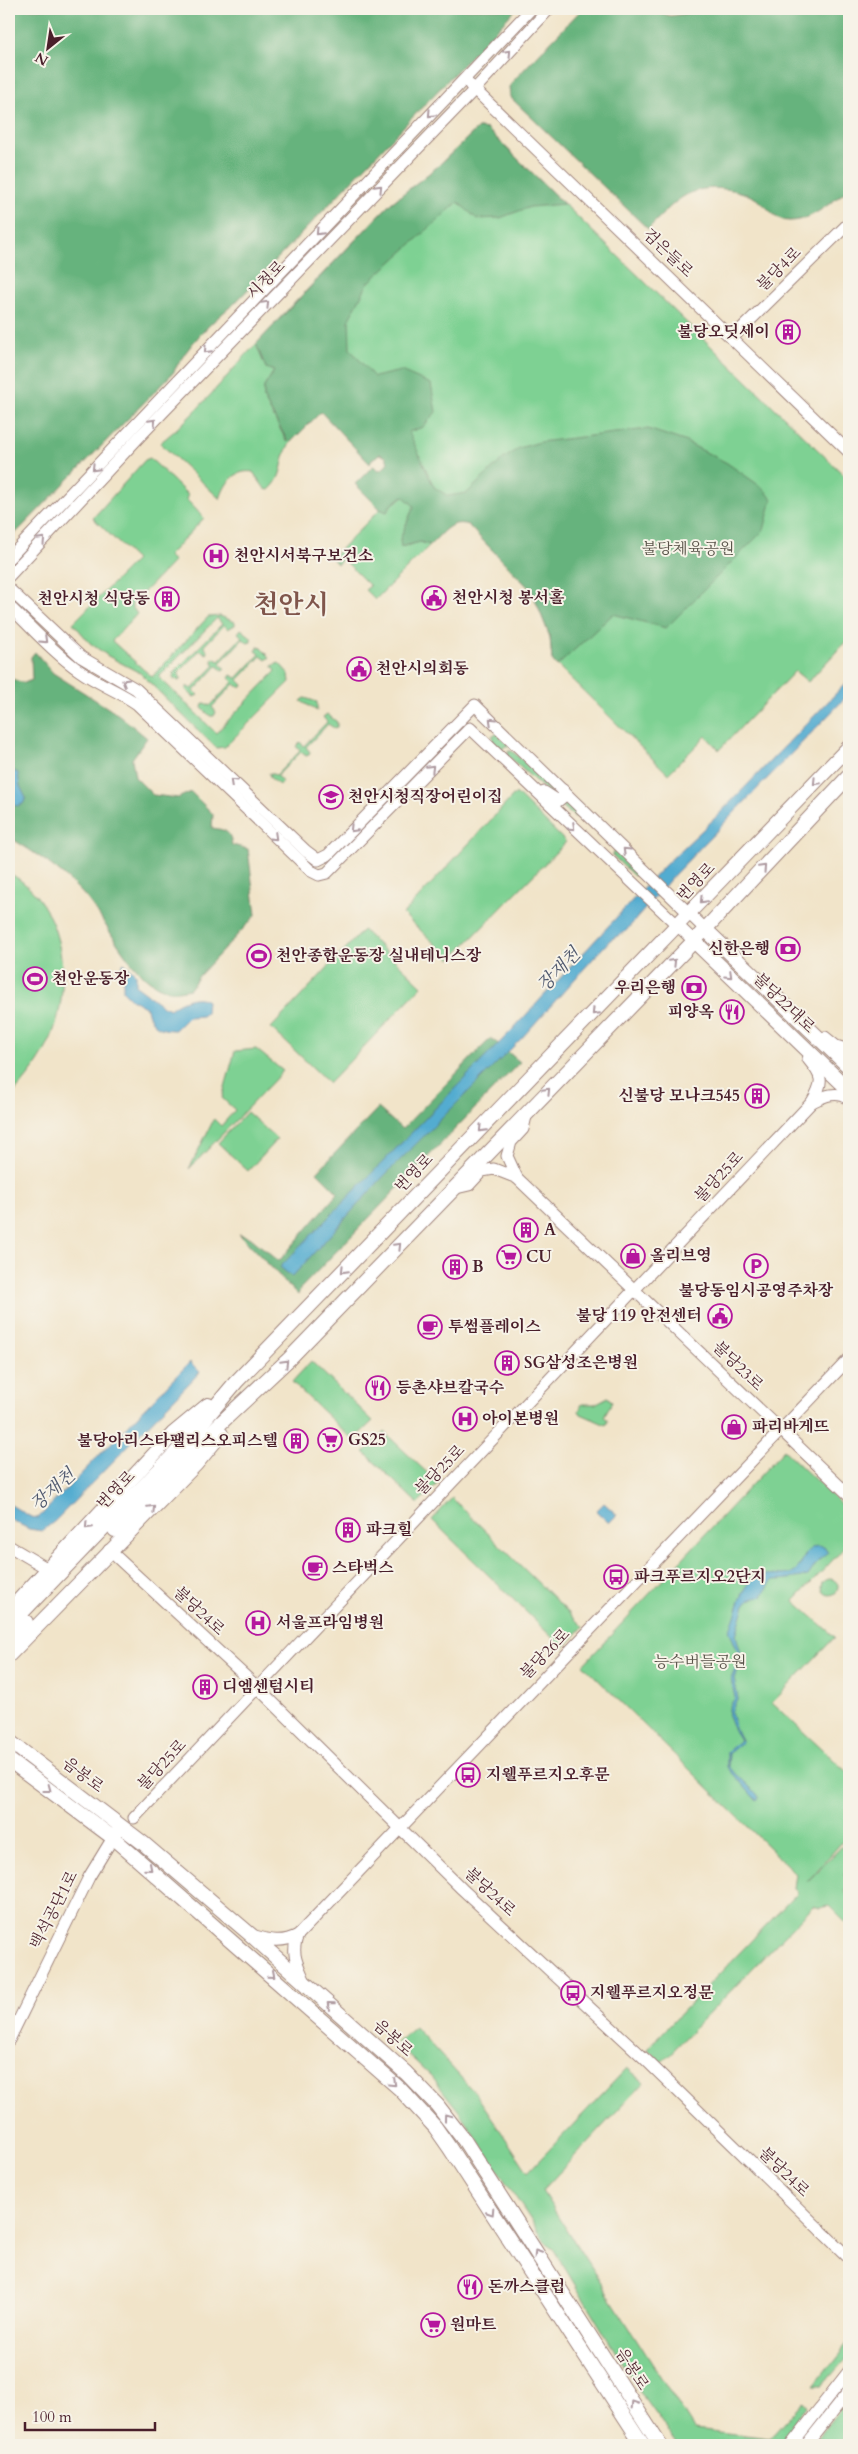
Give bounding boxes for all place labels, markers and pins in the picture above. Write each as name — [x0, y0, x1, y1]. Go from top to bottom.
building icon: 불당오딧세이 — [775, 319, 801, 345]
place label: 불당오딧세이 — [677, 321, 770, 343]
hospital icon: 천안시서북구보건소 — [203, 543, 229, 569]
place label: 천안시서북구보건소 — [234, 545, 374, 567]
public building icon: 천안시청 봉서홀 — [421, 585, 447, 611]
building icon: 천안시청 식당동 — [154, 586, 180, 612]
place label: 천안시청 봉서홀 — [452, 587, 565, 609]
place label: 천안시청 식당동 — [38, 588, 151, 610]
public building icon: 천안시의회동 — [346, 656, 372, 682]
place label: 천안시의회동 — [376, 658, 469, 680]
school or university icon: 천안시청직장어린이집 — [318, 784, 344, 810]
place label: 천안시청직장어린이집 — [348, 786, 503, 808]
bank icon: 신한은행 — [775, 936, 801, 962]
place label: 신한은행 — [708, 938, 770, 960]
sports icon: 천안종합운동장 실내테니스장 — [246, 943, 272, 969]
place label: 천안종합운동장 실내테니스장 — [276, 945, 482, 967]
sports icon: 천안운동장 — [22, 966, 48, 992]
place label: 천안운동장 — [52, 968, 130, 990]
bank icon: 우리은행 — [681, 975, 707, 1001]
place label: 우리은행 — [614, 977, 676, 999]
restaurant icon: 피양옥 — [719, 999, 745, 1025]
place label: 피양옥 — [668, 1001, 715, 1023]
building icon: 신불당 모나크545 — [744, 1083, 770, 1109]
place label: 신불당 모나크545 — [618, 1085, 740, 1107]
building icon: A — [513, 1217, 539, 1243]
place label: A — [544, 1219, 556, 1241]
shop icon: 올리브영 — [620, 1243, 646, 1269]
supermarket icon: CU — [496, 1244, 522, 1270]
place label: 올리브영 — [650, 1245, 712, 1267]
place label: CU — [526, 1246, 551, 1268]
parking icon: 불당동임시공영주차장 — [743, 1253, 769, 1279]
building icon: B — [442, 1254, 468, 1280]
place label: B — [472, 1256, 484, 1278]
place label: 불당동임시공영주차장 — [679, 1280, 834, 1302]
public building icon: 불당 119 안전센터 — [707, 1303, 733, 1329]
place label: 불당 119 안전센터 — [576, 1305, 702, 1327]
cafe icon: 투썸플레이스 — [417, 1314, 443, 1340]
place label: 투썸플레이스 — [448, 1316, 541, 1338]
building icon: SG삼성조은병원 — [494, 1350, 520, 1376]
place label: SG삼성조은병원 — [524, 1352, 638, 1374]
restaurant icon: 등촌샤브칼국수 — [365, 1375, 391, 1401]
place label: 등촌샤브칼국수 — [396, 1377, 505, 1399]
hospital icon: 아이본병원 — [452, 1406, 478, 1432]
place label: 아이본병원 — [482, 1408, 559, 1430]
shop icon: 파리바게뜨 — [721, 1414, 747, 1440]
place label: 파리바게뜨 — [752, 1416, 830, 1438]
supermarket icon: GS25 — [317, 1427, 343, 1453]
building icon: 불당아리스타팰리스오피스텔 — [283, 1428, 309, 1454]
place label: GS25 — [348, 1429, 386, 1451]
place label: 불당아리스타팰리스오피스텔 — [77, 1430, 278, 1452]
building icon: 파크힐 — [335, 1517, 361, 1543]
place label: 파크힐 — [366, 1519, 412, 1541]
cafe icon: 스타벅스 — [302, 1555, 328, 1581]
place label: 스타벅스 — [332, 1557, 394, 1579]
bus stop icon: 파크푸르지오2단지 — [603, 1564, 629, 1590]
place label: 파크푸르지오2단지 — [634, 1566, 766, 1588]
hospital icon: 서울프라임병원 — [245, 1610, 271, 1636]
place label: 서울프라임병원 — [276, 1612, 384, 1634]
building icon: 디엠센텀시티 — [192, 1674, 218, 1700]
place label: 디엠센텀시티 — [222, 1676, 315, 1698]
bus stop icon: 지웰푸르지오후문 — [455, 1762, 481, 1788]
place label: 지웰푸르지오후문 — [486, 1764, 610, 1786]
bus stop icon: 지웰푸르지오정문 — [560, 1980, 586, 2006]
place label: 지웰푸르지오정문 — [590, 1982, 714, 2004]
restaurant icon: 돈까스클럽 — [457, 2274, 483, 2300]
place label: 돈까스클럽 — [488, 2276, 565, 2298]
supermarket icon: 원마트 — [420, 2312, 446, 2338]
place label: 원마트 — [450, 2314, 497, 2336]

